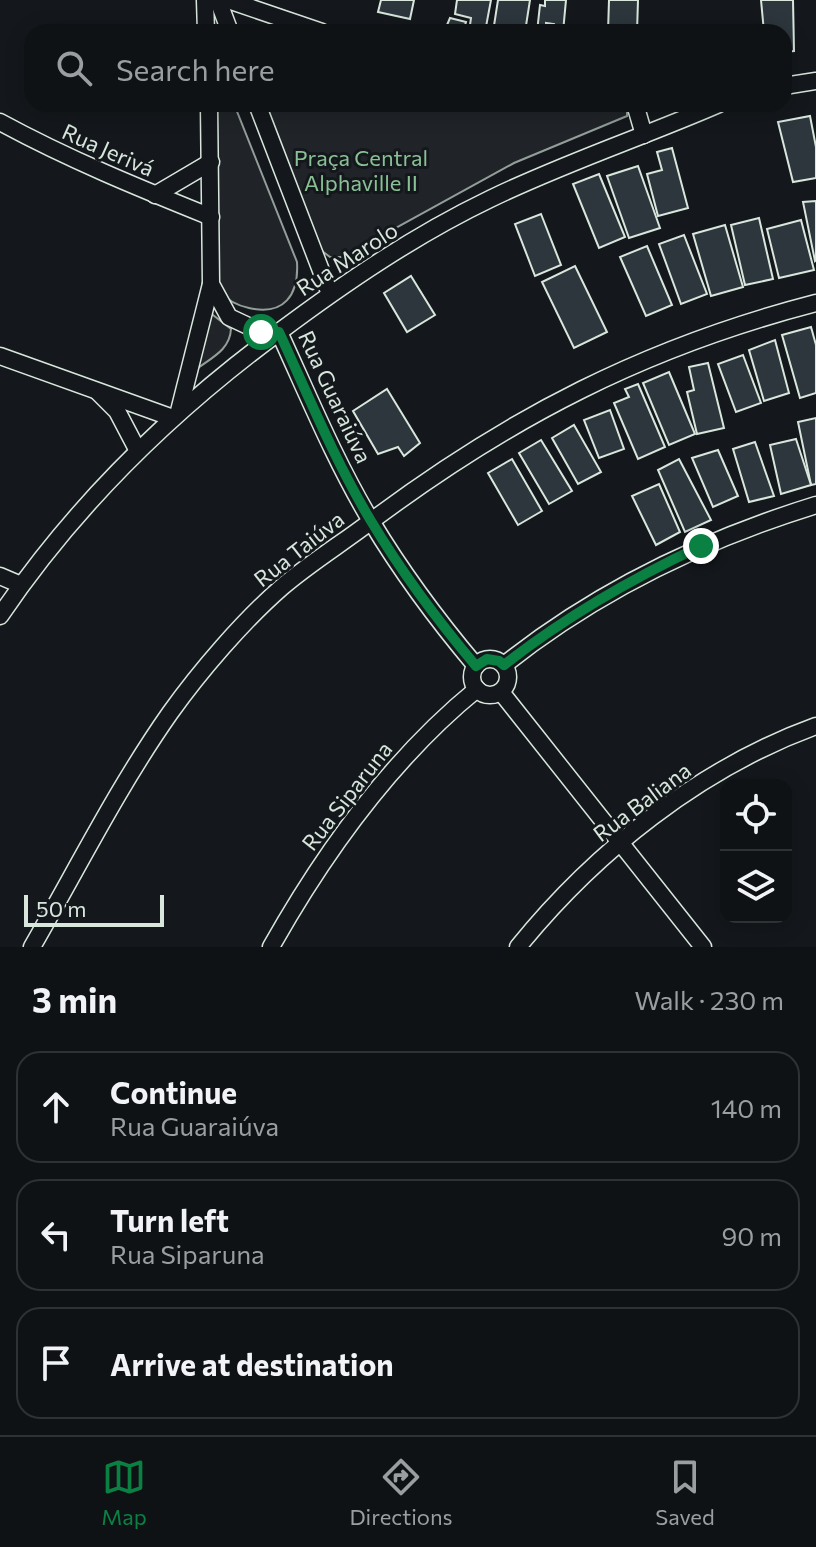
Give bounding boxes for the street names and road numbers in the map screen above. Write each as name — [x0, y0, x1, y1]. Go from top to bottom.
street label: Rua Jerivá — [58, 117, 158, 182]
street label: Rua Marolo — [291, 216, 402, 301]
street label: Rua Guaraiúva — [293, 326, 378, 467]
street label: Rua Taiúva — [248, 505, 349, 592]
street label: Rua Siparuna — [296, 736, 398, 856]
street label: Rua Baliana — [588, 756, 696, 847]

